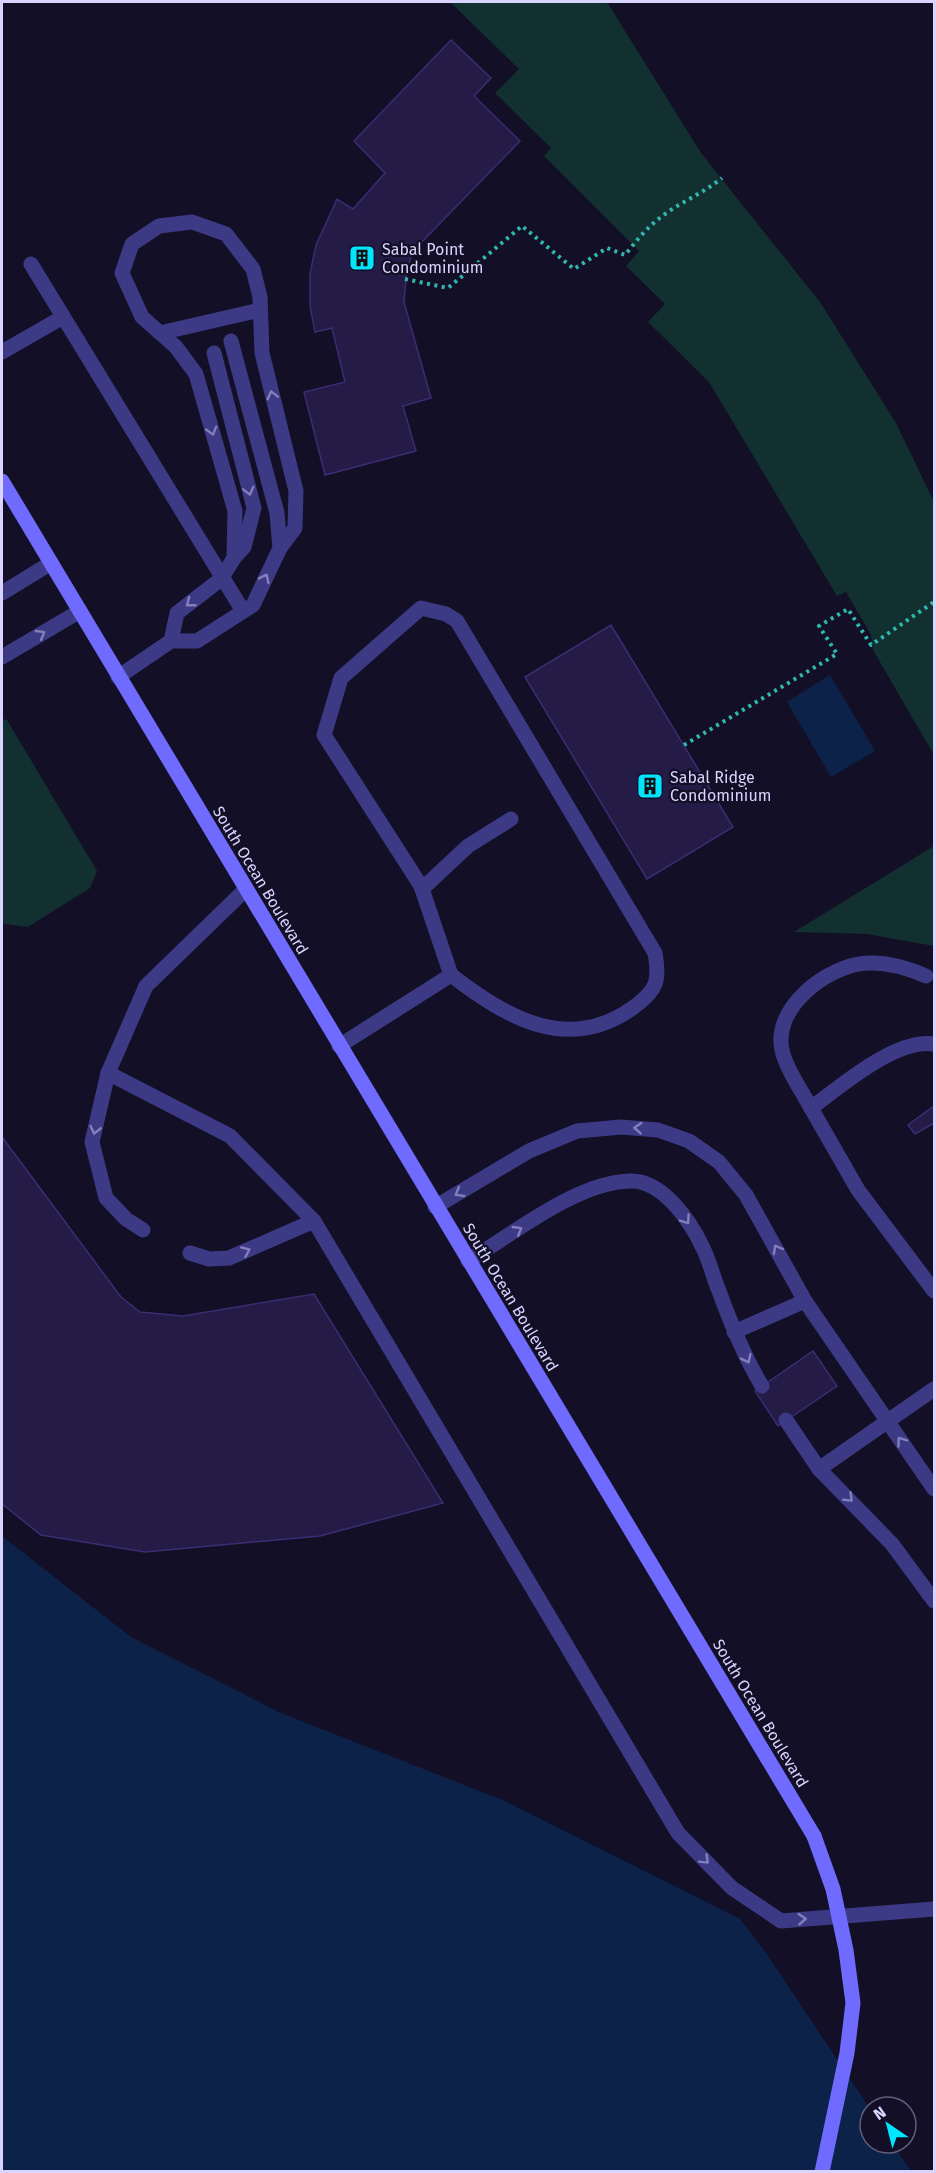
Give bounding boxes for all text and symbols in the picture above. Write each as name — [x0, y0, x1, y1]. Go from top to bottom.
place label: Sabal Point Condominium — [382, 240, 483, 277]
building icon: Sabal Point Condominium — [347, 243, 377, 273]
one-way arrow — [267, 390, 280, 400]
one-way arrow — [205, 425, 217, 435]
one-way arrow — [242, 485, 255, 495]
one-way arrow — [257, 574, 269, 585]
one-way arrow — [185, 596, 196, 607]
one-way arrow — [34, 630, 45, 641]
place label: Sabal Ridge Condominium — [670, 768, 771, 805]
building icon: Sabal Ridge Condominium — [635, 771, 665, 801]
street label: South Ocean Boulevard — [209, 803, 312, 958]
one-way arrow — [633, 1122, 642, 1135]
one-way arrow — [89, 1125, 102, 1135]
one-way arrow — [455, 1186, 465, 1197]
one-way arrow — [679, 1213, 690, 1224]
street label: South Ocean Boulevard — [459, 1220, 562, 1375]
one-way arrow — [512, 1226, 522, 1238]
one-way arrow — [773, 1245, 784, 1256]
one-way arrow — [240, 1246, 251, 1258]
one-way arrow — [740, 1353, 752, 1364]
one-way arrow — [897, 1437, 908, 1448]
one-way arrow — [843, 1491, 853, 1502]
street label: South Ocean Boulevard — [709, 1636, 812, 1791]
one-way arrow — [698, 1854, 709, 1864]
one-way arrow — [797, 1913, 806, 1926]
north arrow — [858, 2095, 918, 2155]
text: N — [870, 2102, 889, 2124]

